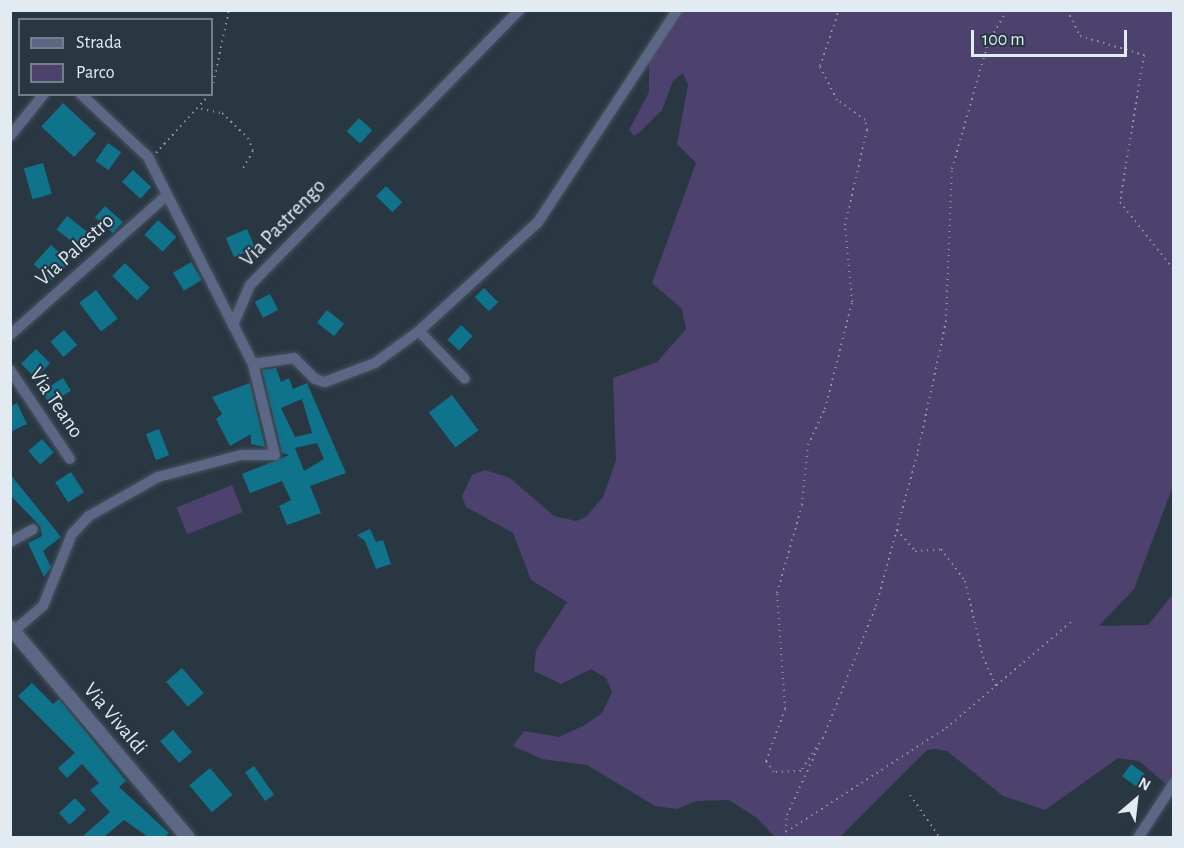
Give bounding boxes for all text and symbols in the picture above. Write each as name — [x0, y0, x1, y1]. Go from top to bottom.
legend — [18, 18, 213, 96]
scale bar — [974, 18, 1130, 56]
text: 100 m — [982, 31, 1025, 49]
text: Strada — [76, 34, 122, 52]
text: Parco — [76, 64, 115, 82]
street label: Via Pastrengo — [235, 174, 331, 272]
street label: Via Palestro — [31, 208, 119, 292]
street label: Via Teano — [23, 363, 89, 443]
street label: Via Vivaldi — [78, 678, 152, 760]
north arrow — [1106, 770, 1166, 830]
text: N — [1136, 774, 1153, 794]

